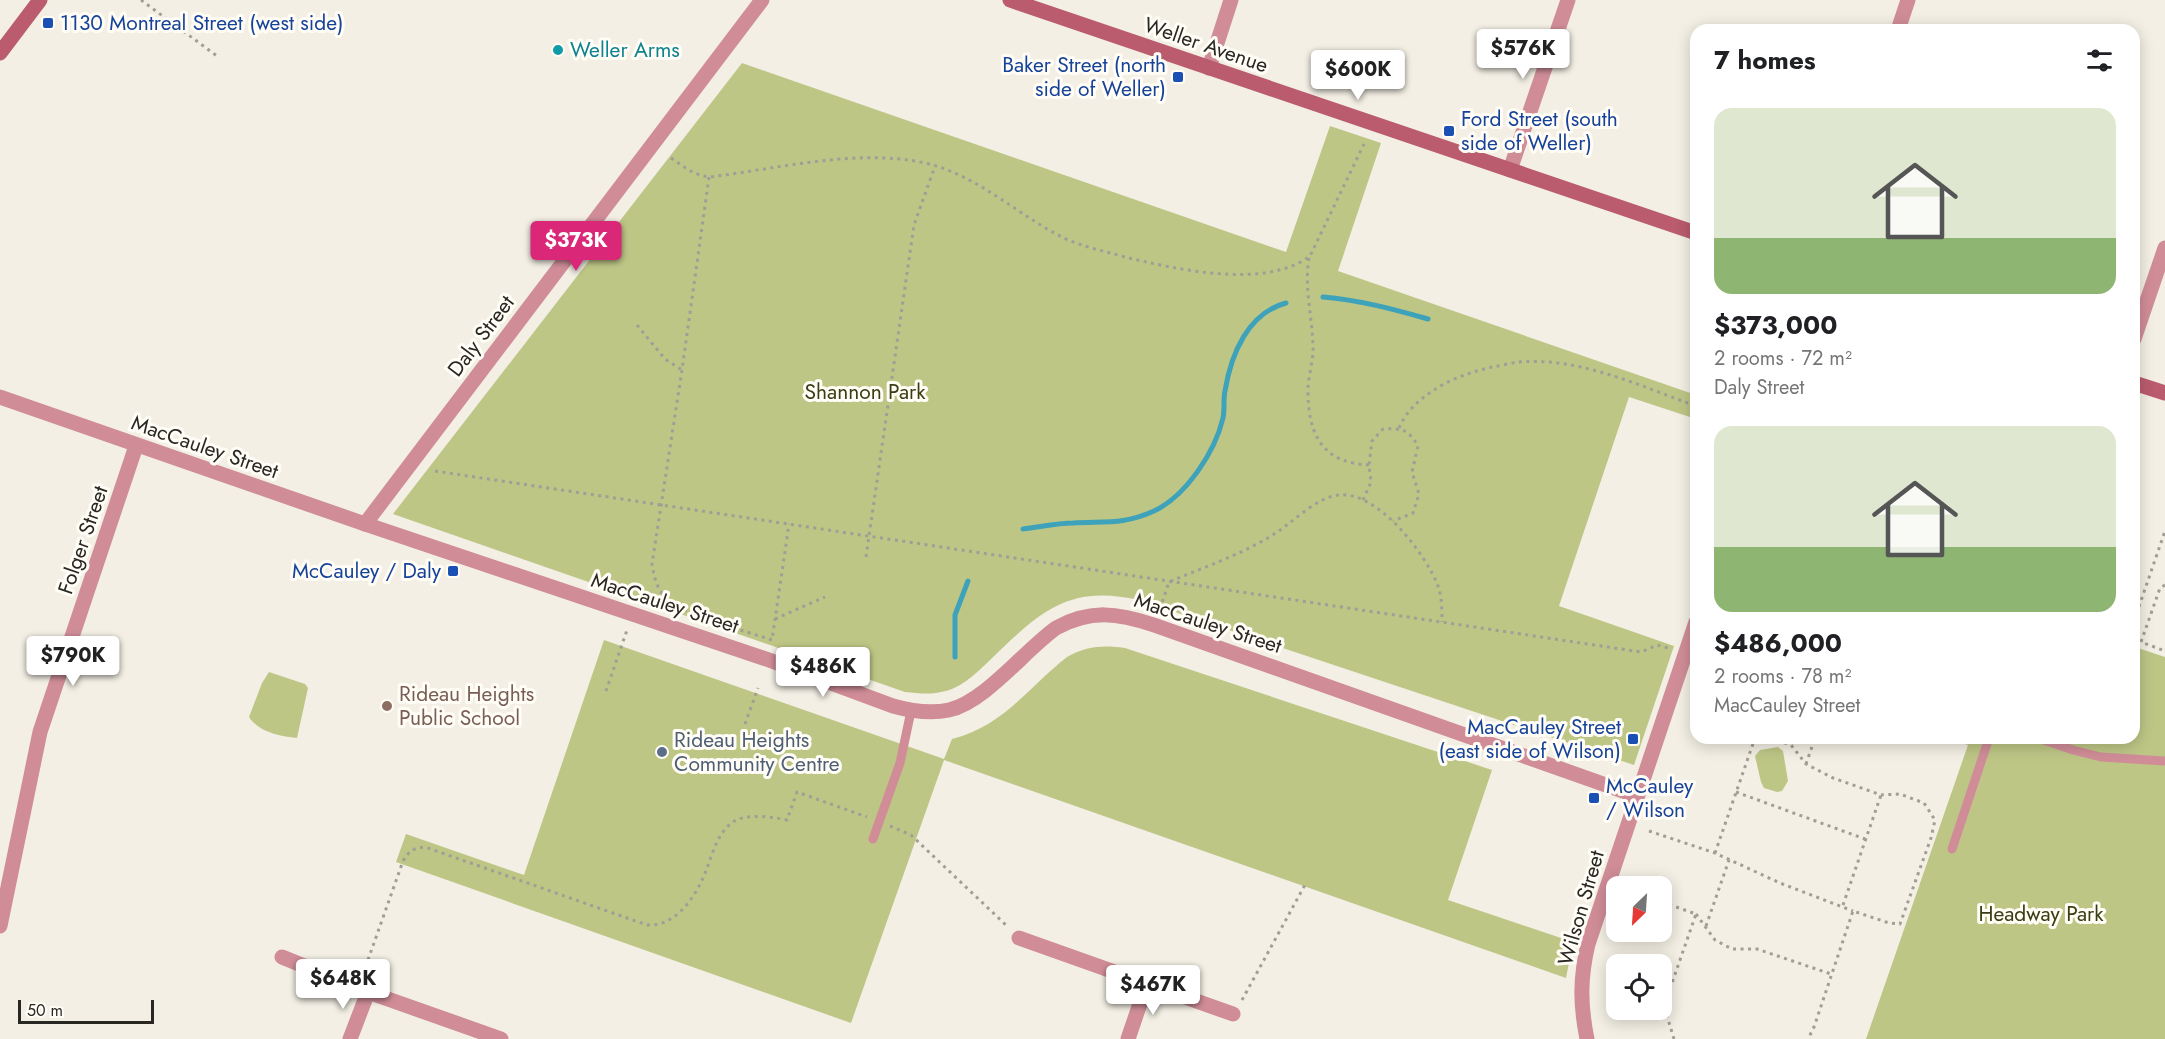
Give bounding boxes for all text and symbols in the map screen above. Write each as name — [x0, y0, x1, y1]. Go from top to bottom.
place label: 1130 Montreal Street (west side) — [60, 8, 343, 38]
street label: Weller Avenue — [1140, 10, 1272, 80]
marker: 1130 Montreal Street (west side) — [41, 16, 55, 30]
pin: $576K — [1481, 29, 1565, 80]
text: $576K — [1491, 34, 1555, 63]
place label: Weller Arms — [570, 35, 680, 65]
text: 7 homes — [1714, 41, 1816, 79]
marker: Weller Arms — [551, 43, 565, 57]
icon: filters — [2083, 44, 2116, 77]
place label: Baker Street (north side of Weller) — [1002, 50, 1166, 104]
pin: $600K — [1316, 50, 1400, 101]
text: $600K — [1325, 55, 1391, 84]
marker: Baker Street (north side of Weller) — [1171, 70, 1185, 84]
place label: Ford Street (south side of Weller) — [1461, 104, 1618, 158]
marker: Ford Street (south side of Weller) — [1442, 124, 1456, 138]
icon: home — [1861, 147, 1969, 255]
pin: $373K — [534, 221, 618, 272]
text: $373K — [544, 226, 608, 255]
street label: Daly Street — [440, 289, 522, 383]
text: $373,000 — [1714, 306, 1837, 344]
text: 2 rooms · 72 m² — [1714, 344, 1852, 373]
text: Daly Street — [1714, 373, 1804, 402]
park label: Shannon Park — [805, 377, 926, 407]
street label: MacCauley Street — [127, 408, 283, 486]
icon: home — [1861, 465, 1969, 573]
street label: Folger Street — [50, 482, 116, 598]
place label: McCauley / Daly — [292, 556, 442, 586]
marker: McCauley / Daly — [446, 564, 460, 578]
street label: MacCauley Street — [587, 565, 743, 641]
street label: MacCauley Street — [1130, 585, 1286, 661]
text: $486,000 — [1714, 624, 1842, 662]
pin: $790K — [31, 636, 115, 687]
text: $790K — [40, 641, 106, 670]
pin: $486K — [781, 647, 865, 698]
text: $486K — [790, 652, 856, 681]
text: 2 rooms · 78 m² — [1714, 662, 1851, 691]
place label: Rideau Heights Public School — [399, 679, 534, 733]
text: MacCauley Street — [1714, 691, 1860, 720]
marker: Rideau Heights Public School — [380, 699, 394, 713]
place label: MacCauley Street (east side of Wilson) — [1438, 712, 1621, 766]
place label: Rideau Heights Community Centre — [674, 725, 840, 779]
marker: MacCauley Street (east side of Wilson) — [1626, 732, 1640, 746]
marker: Rideau Heights Community Centre — [655, 745, 669, 759]
place label: McCauley / Wilson — [1606, 771, 1694, 825]
marker: McCauley / Wilson — [1587, 791, 1601, 805]
street label: Wilson Street — [1550, 847, 1612, 969]
north arrow — [1606, 876, 1672, 942]
map controls — [1606, 876, 1672, 1020]
park label: Headway Park — [1978, 899, 2104, 929]
button: locate — [1606, 954, 1672, 1020]
pin: $648K — [301, 959, 385, 1010]
text: $648K — [310, 964, 376, 993]
pin: $467K — [1111, 965, 1195, 1016]
text: $467K — [1120, 970, 1186, 999]
scale bar — [18, 997, 154, 1024]
text: 50 m — [27, 999, 63, 1022]

